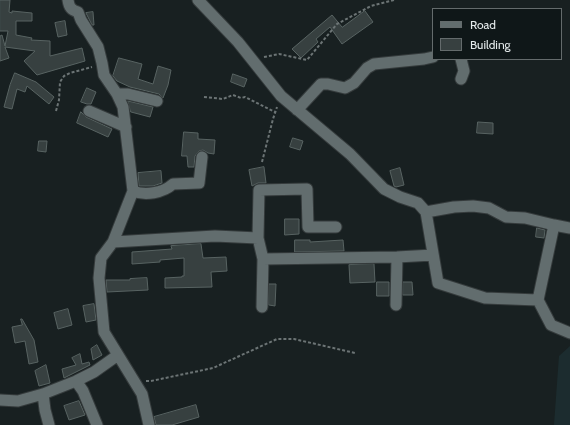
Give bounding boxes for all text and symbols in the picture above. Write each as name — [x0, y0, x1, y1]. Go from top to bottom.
legend — [432, 8, 562, 60]
text: Road — [470, 17, 496, 32]
text: Building — [470, 37, 511, 52]

